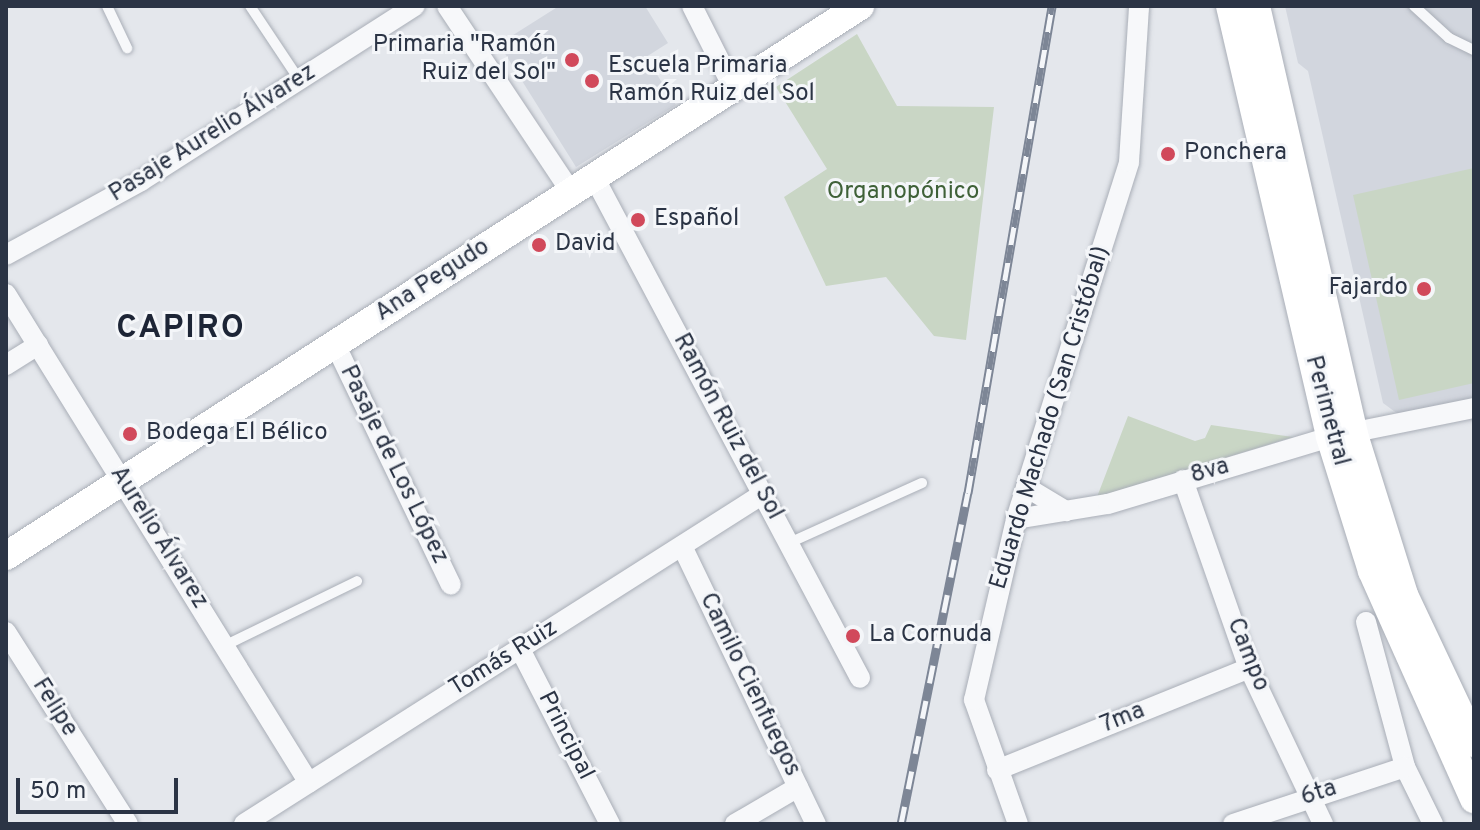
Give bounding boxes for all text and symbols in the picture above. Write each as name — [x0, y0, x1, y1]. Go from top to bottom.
place label: Primaria "Ramón Ruiz del Sol" — [373, 32, 556, 88]
marker: Primaria "Ramón Ruiz del Sol" — [563, 51, 581, 69]
place label: Escuela Primaria Ramón Ruiz del Sol — [608, 53, 815, 109]
street label: Pasaje Aurelio Álvarez — [104, 58, 322, 210]
marker: Escuela Primaria Ramón Ruiz del Sol — [583, 72, 601, 90]
place label: Ponchera — [1184, 140, 1287, 168]
marker: Ponchera — [1159, 145, 1177, 163]
park label: Organopónico — [827, 179, 979, 207]
place label: Español — [654, 206, 739, 234]
marker: Español — [629, 211, 647, 229]
place label: David — [555, 231, 615, 259]
street label: Ana Pegudo — [370, 233, 496, 329]
marker: David — [530, 236, 548, 254]
street label: Eduardo Machado (San Cristóbal) — [985, 243, 1117, 593]
place label: Fajardo — [1328, 275, 1408, 303]
marker: Fajardo — [1415, 280, 1433, 298]
district label: CAPIRO — [116, 310, 246, 348]
street label: Ramón Ruiz del Sol — [666, 329, 788, 525]
street label: Perimetral — [1297, 353, 1355, 469]
street label: Pasaje de Los López — [332, 361, 454, 569]
place label: Bodega El Bélico — [146, 420, 328, 448]
marker: Bodega El Bélico — [121, 425, 139, 443]
street label: 8va — [1187, 453, 1233, 491]
street label: Aurelio Álvarez — [102, 461, 214, 615]
street label: Camilo Cienfuegos — [692, 589, 806, 781]
street label: Tomás Ruiz — [445, 614, 563, 704]
street label: Campo — [1219, 614, 1275, 696]
place label: La Cornuda — [869, 622, 992, 650]
marker: La Cornuda — [844, 627, 862, 645]
street label: Felipe — [25, 673, 83, 743]
street label: Principal — [531, 687, 599, 785]
street label: 7ma — [1097, 697, 1149, 741]
scale bar — [20, 762, 182, 812]
street label: 6ta — [1298, 775, 1340, 813]
text: 50 m — [30, 777, 86, 807]

